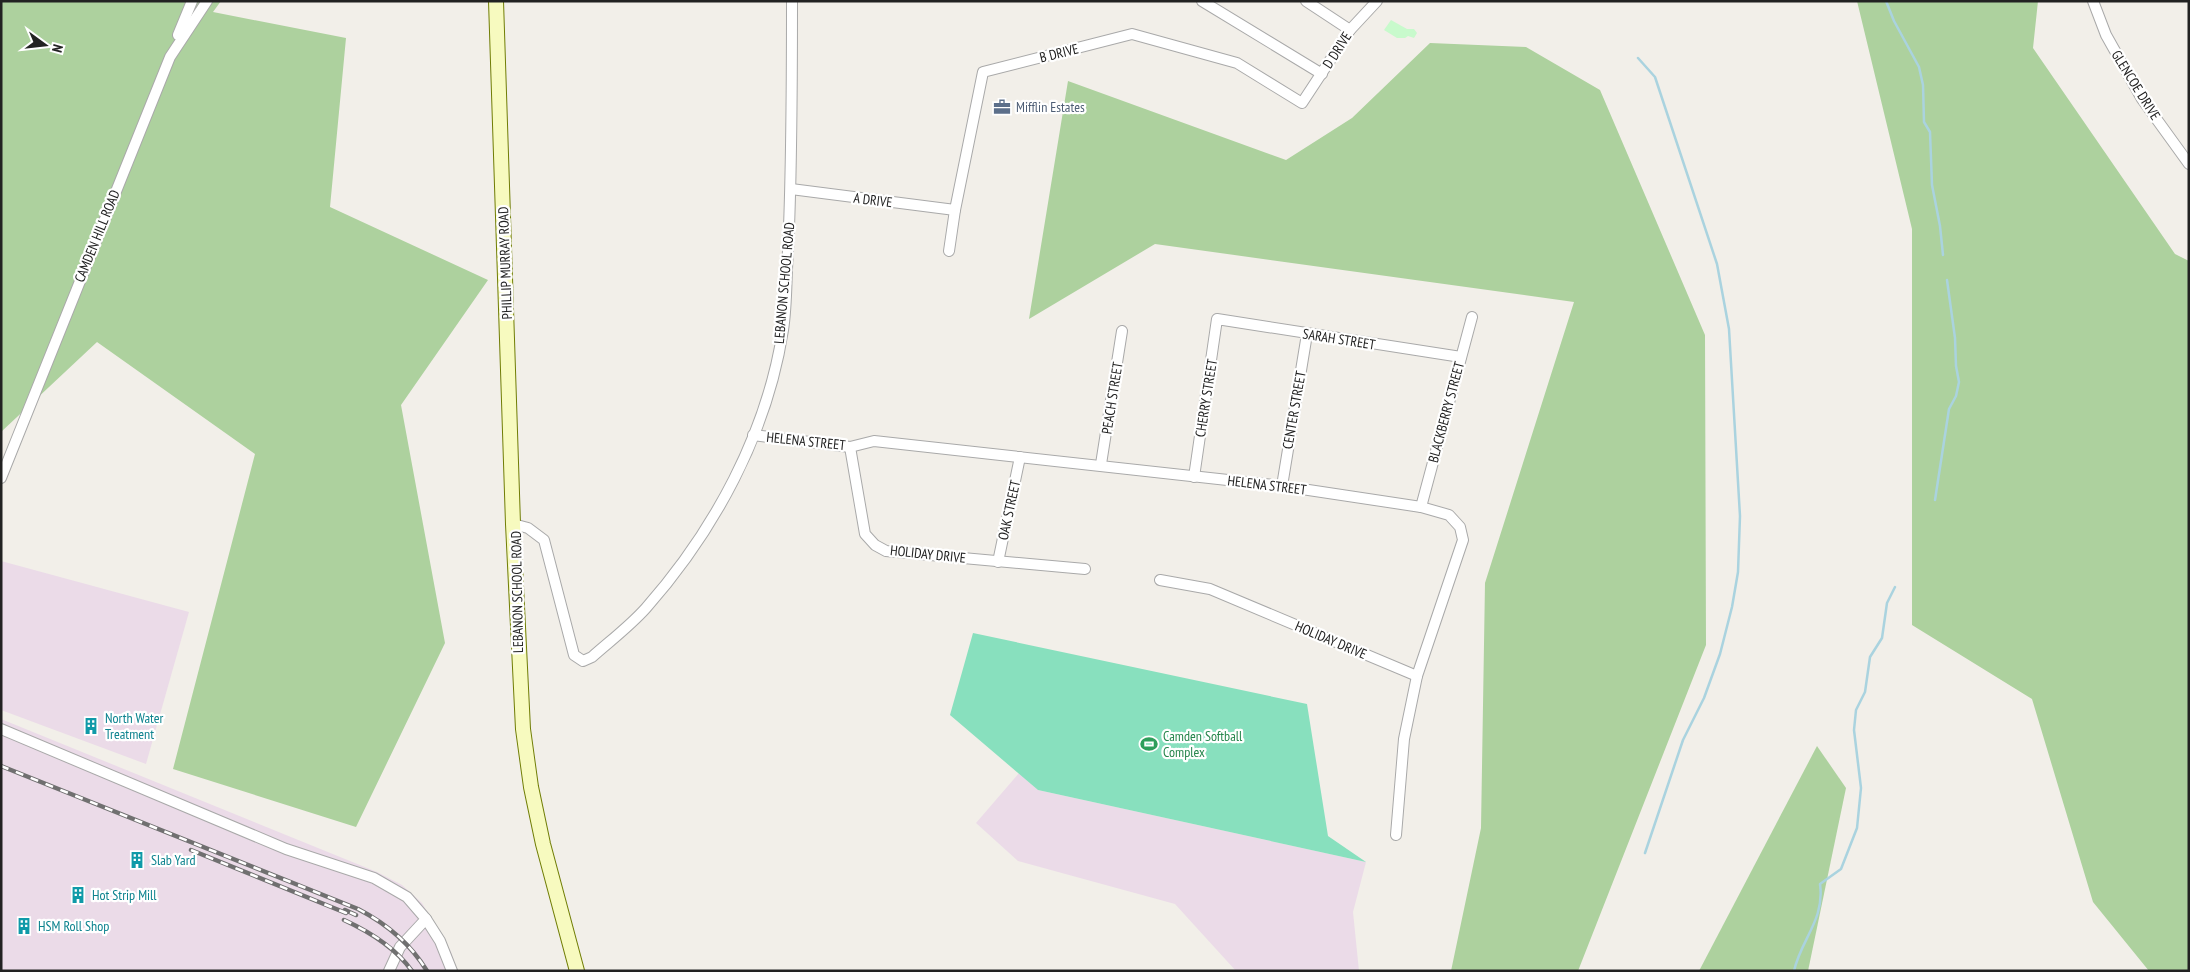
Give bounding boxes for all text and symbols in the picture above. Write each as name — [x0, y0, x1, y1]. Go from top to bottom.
north arrow — [20, 20, 70, 70]
street label: D DRIVE — [1319, 28, 1355, 72]
street label: B DRIVE — [1038, 40, 1080, 66]
text: N — [48, 42, 67, 54]
street label: GLENCOE DRIVE — [2107, 47, 2165, 123]
office icon: Mifflin Estates — [992, 97, 1012, 117]
place label: Mifflin Estates — [1016, 98, 1085, 116]
street label: CAMDEN HILL ROAD — [70, 187, 124, 285]
street label: A DRIVE — [853, 189, 893, 211]
street label: PHILLIP MURRAY ROAD — [494, 206, 516, 320]
street label: LEBANON SCHOOL ROAD — [770, 221, 798, 345]
street label: SARAH STREET — [1301, 324, 1377, 354]
street label: CHERRY STREET — [1191, 357, 1221, 438]
street label: BLACKBERRY STREET — [1424, 359, 1468, 464]
street label: PEACH STREET — [1097, 360, 1127, 435]
street label: CENTER STREET — [1278, 369, 1310, 451]
street label: HELENA STREET — [766, 428, 847, 454]
street label: HELENA STREET — [1227, 471, 1308, 499]
street label: OAK STREET — [994, 478, 1024, 542]
street label: LEBANON SCHOOL ROAD — [507, 531, 527, 653]
street label: HOLIDAY DRIVE — [889, 541, 967, 567]
street label: HOLIDAY DRIVE — [1292, 617, 1370, 663]
place label: North Water Treatment — [105, 709, 164, 743]
building icon: North Water Treatment — [81, 716, 101, 736]
place label: Camden Softball Complex — [1163, 727, 1243, 761]
sports icon: Camden Softball Complex — [1139, 734, 1159, 754]
building icon: Slab Yard — [127, 850, 147, 870]
place label: Slab Yard — [151, 851, 196, 869]
building icon: Hot Strip Mill — [68, 885, 88, 905]
place label: Hot Strip Mill — [92, 886, 157, 904]
building icon: HSM Roll Shop — [14, 916, 34, 936]
place label: HSM Roll Shop — [38, 917, 109, 935]

